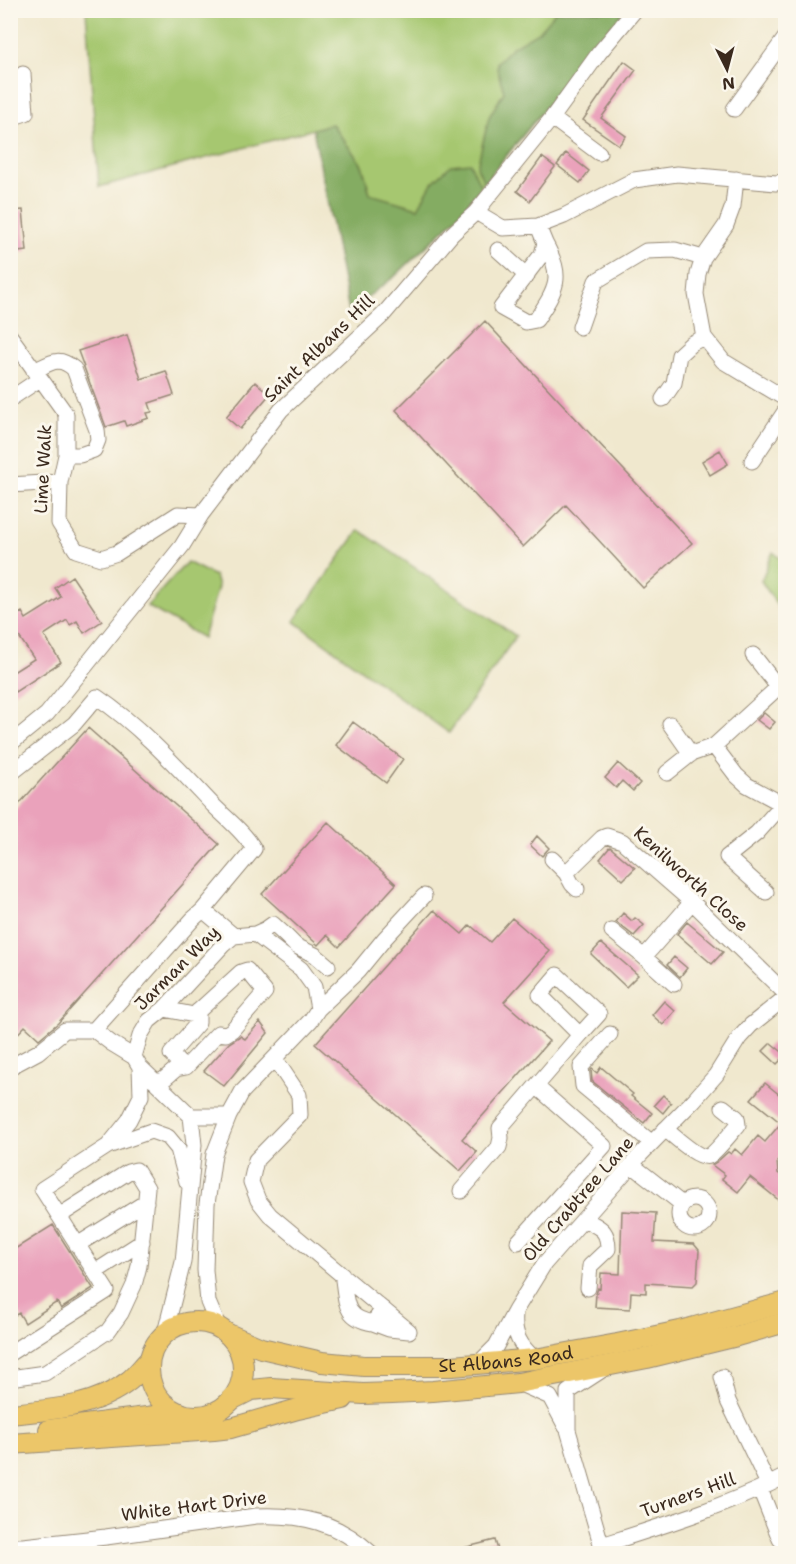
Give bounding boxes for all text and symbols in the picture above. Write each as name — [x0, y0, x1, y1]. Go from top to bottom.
north arrow — [697, 39, 757, 99]
text: N — [721, 72, 736, 95]
street label: Saint Albans Hill — [258, 288, 380, 407]
street label: Lime Walk — [29, 424, 57, 514]
street label: Kenilworth Close — [628, 821, 754, 937]
street label: Jarman Way — [129, 920, 225, 1016]
street label: Old Crabtree Lane — [517, 1131, 639, 1267]
street label: St Albans Road — [438, 1340, 575, 1378]
street label: Turners Hill — [637, 1466, 739, 1523]
street label: White Hart Drive — [120, 1485, 268, 1527]

